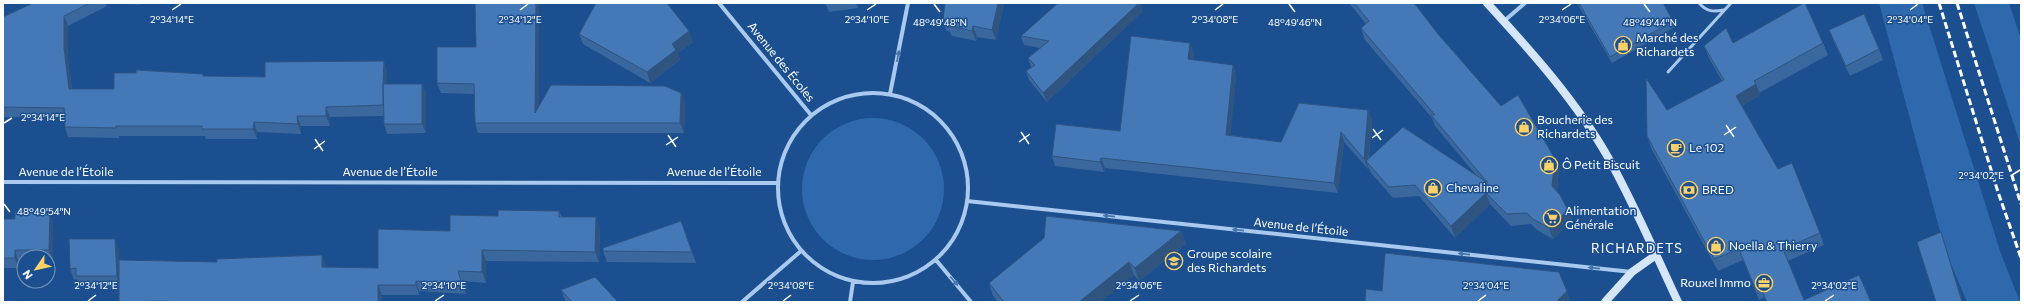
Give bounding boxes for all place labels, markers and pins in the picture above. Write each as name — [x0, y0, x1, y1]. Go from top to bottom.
place label: Marché des Richardets — [1636, 30, 1698, 58]
shop icon: Marché des Richardets — [1613, 35, 1633, 55]
place label: Boucherie des Richardets — [1537, 112, 1613, 140]
shop icon: Boucherie des Richardets — [1514, 117, 1534, 137]
cafe icon: Le 102 — [1666, 138, 1686, 158]
place label: Le 102 — [1689, 140, 1724, 154]
shop icon: Ô Petit Biscuit — [1539, 155, 1559, 175]
place label: Ô Petit Biscuit — [1562, 157, 1640, 171]
shop icon: Chevaline — [1423, 178, 1443, 198]
place label: Chevaline — [1446, 180, 1499, 194]
bank icon: BRED — [1679, 180, 1699, 200]
place label: BRED — [1702, 182, 1734, 196]
place label: Alimentation Générale — [1565, 203, 1636, 231]
supermarket icon: Alimentation Générale — [1542, 208, 1562, 228]
shop icon: Noella & Thierry — [1706, 236, 1726, 256]
place label: Noella & Thierry — [1729, 238, 1817, 252]
place label: Groupe scolaire des Richardets — [1187, 246, 1272, 274]
school or university icon: Groupe scolaire des Richardets — [1164, 251, 1184, 271]
office icon: Rouxel Immo — [1754, 273, 1774, 293]
place label: Rouxel Immo — [1680, 275, 1751, 289]

